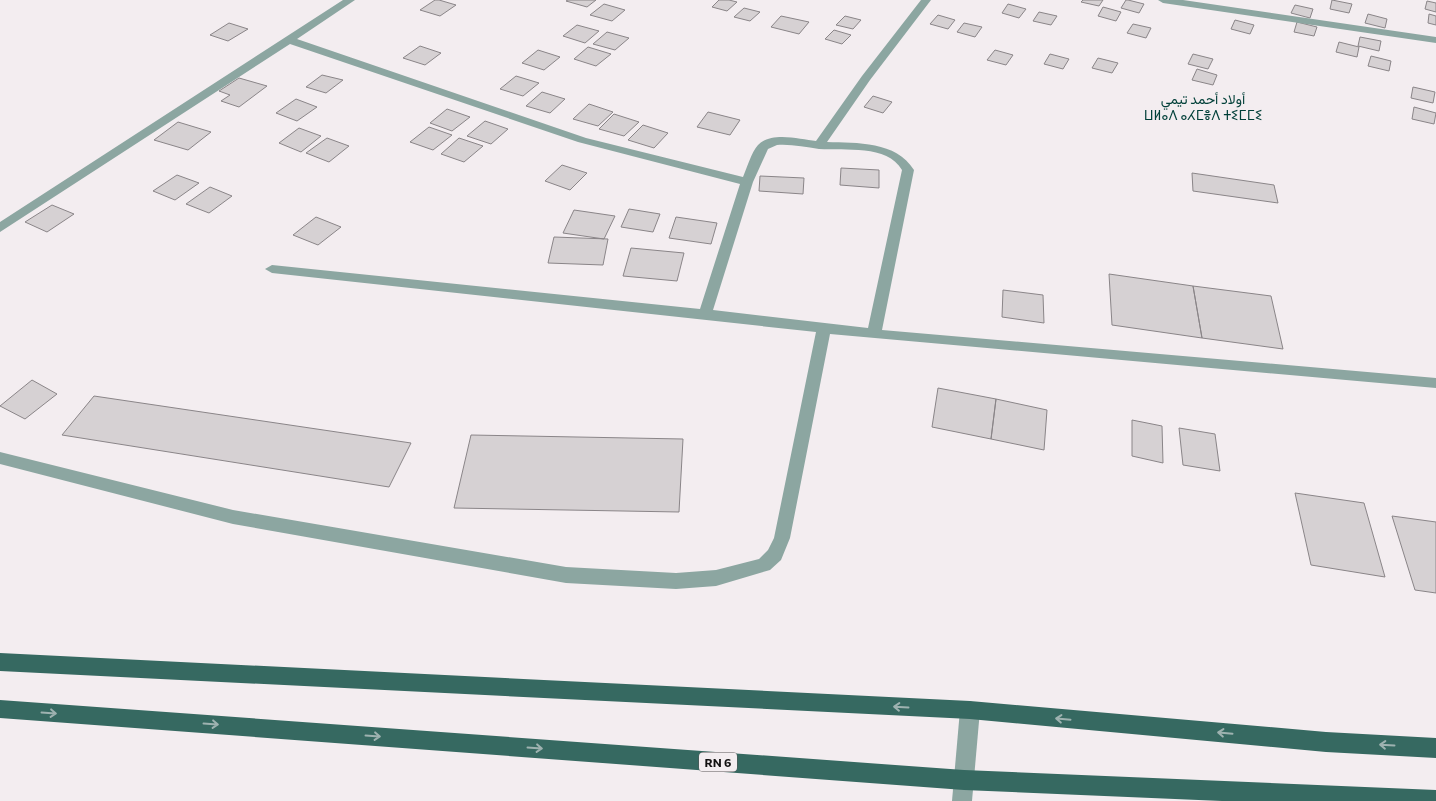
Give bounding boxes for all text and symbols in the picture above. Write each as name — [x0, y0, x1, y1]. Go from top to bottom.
district label: أولاد أحمد تيمي ⵡⵍⴰⴷ ⴰⵃⵎⴻⴷ ⵜⵉⵎⵎⵉ — [1144, 90, 1262, 123]
one-way arrow — [894, 702, 910, 712]
one-way arrow — [40, 708, 56, 717]
one-way arrow — [1056, 714, 1072, 723]
one-way arrow — [202, 720, 218, 729]
one-way arrow — [1218, 728, 1234, 738]
one-way arrow — [364, 732, 380, 741]
one-way arrow — [1380, 741, 1396, 750]
one-way arrow — [527, 744, 543, 753]
road number: RN 6 — [699, 752, 737, 772]

